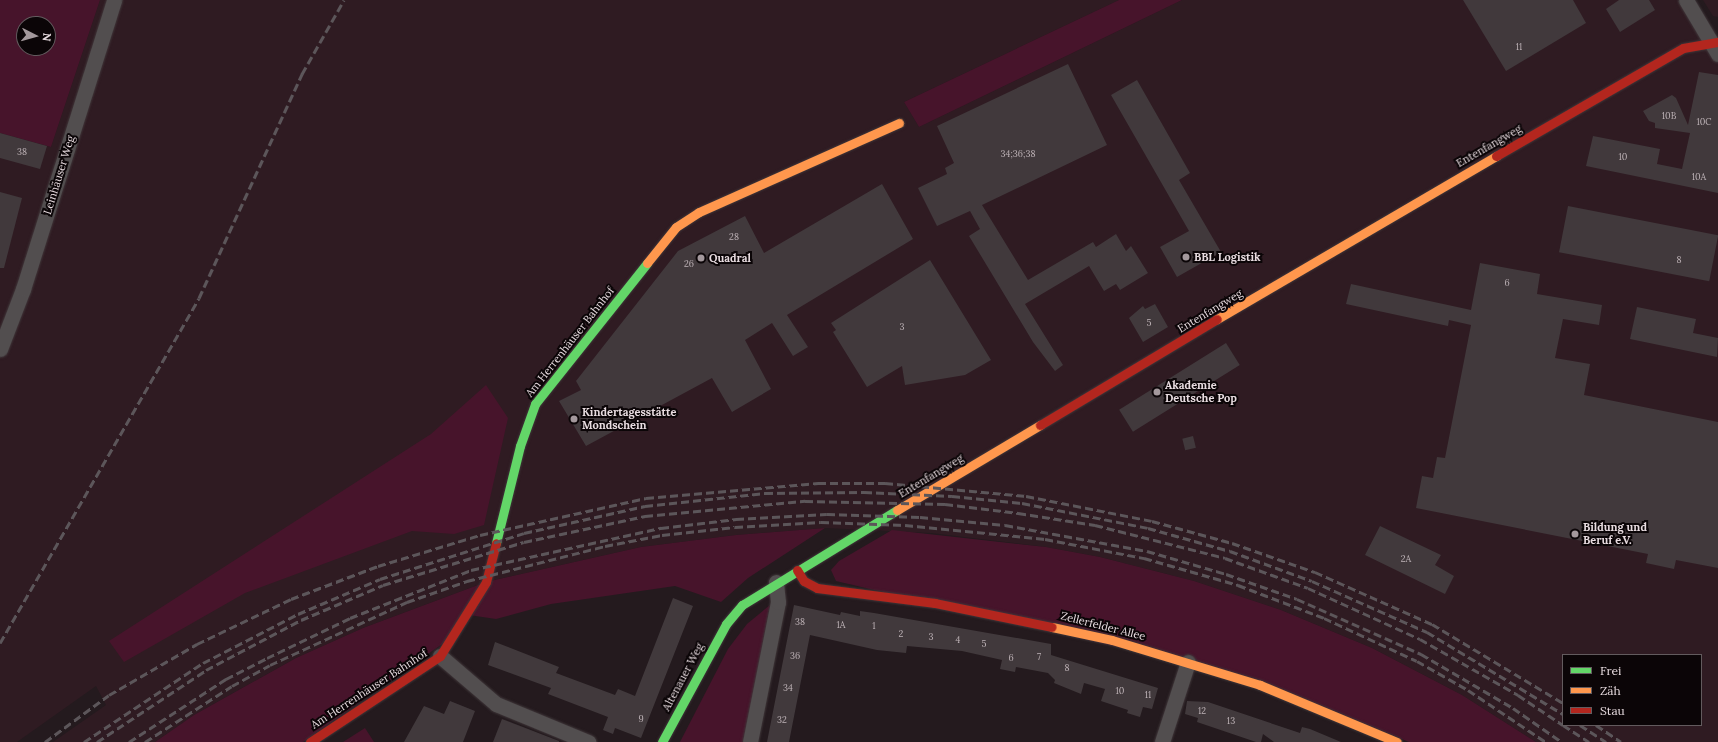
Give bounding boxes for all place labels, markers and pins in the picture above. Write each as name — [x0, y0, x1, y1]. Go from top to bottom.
place label: BBL Logistik — [1194, 250, 1261, 264]
place label: Quadral — [709, 251, 751, 265]
marker: BBL Logistik — [1181, 252, 1191, 262]
marker: Quadral — [696, 253, 706, 263]
place label: Akademie Deutsche Pop — [1165, 379, 1237, 405]
marker: Akademie Deutsche Pop — [1152, 387, 1162, 397]
place label: Kindertagesstätte Mondschein — [582, 406, 676, 432]
marker: Kindertagesstätte Mondschein — [569, 414, 579, 424]
place label: Bildung und Beruf e.V. — [1583, 521, 1647, 547]
marker: Bildung und Beruf e.V. — [1570, 529, 1580, 539]

